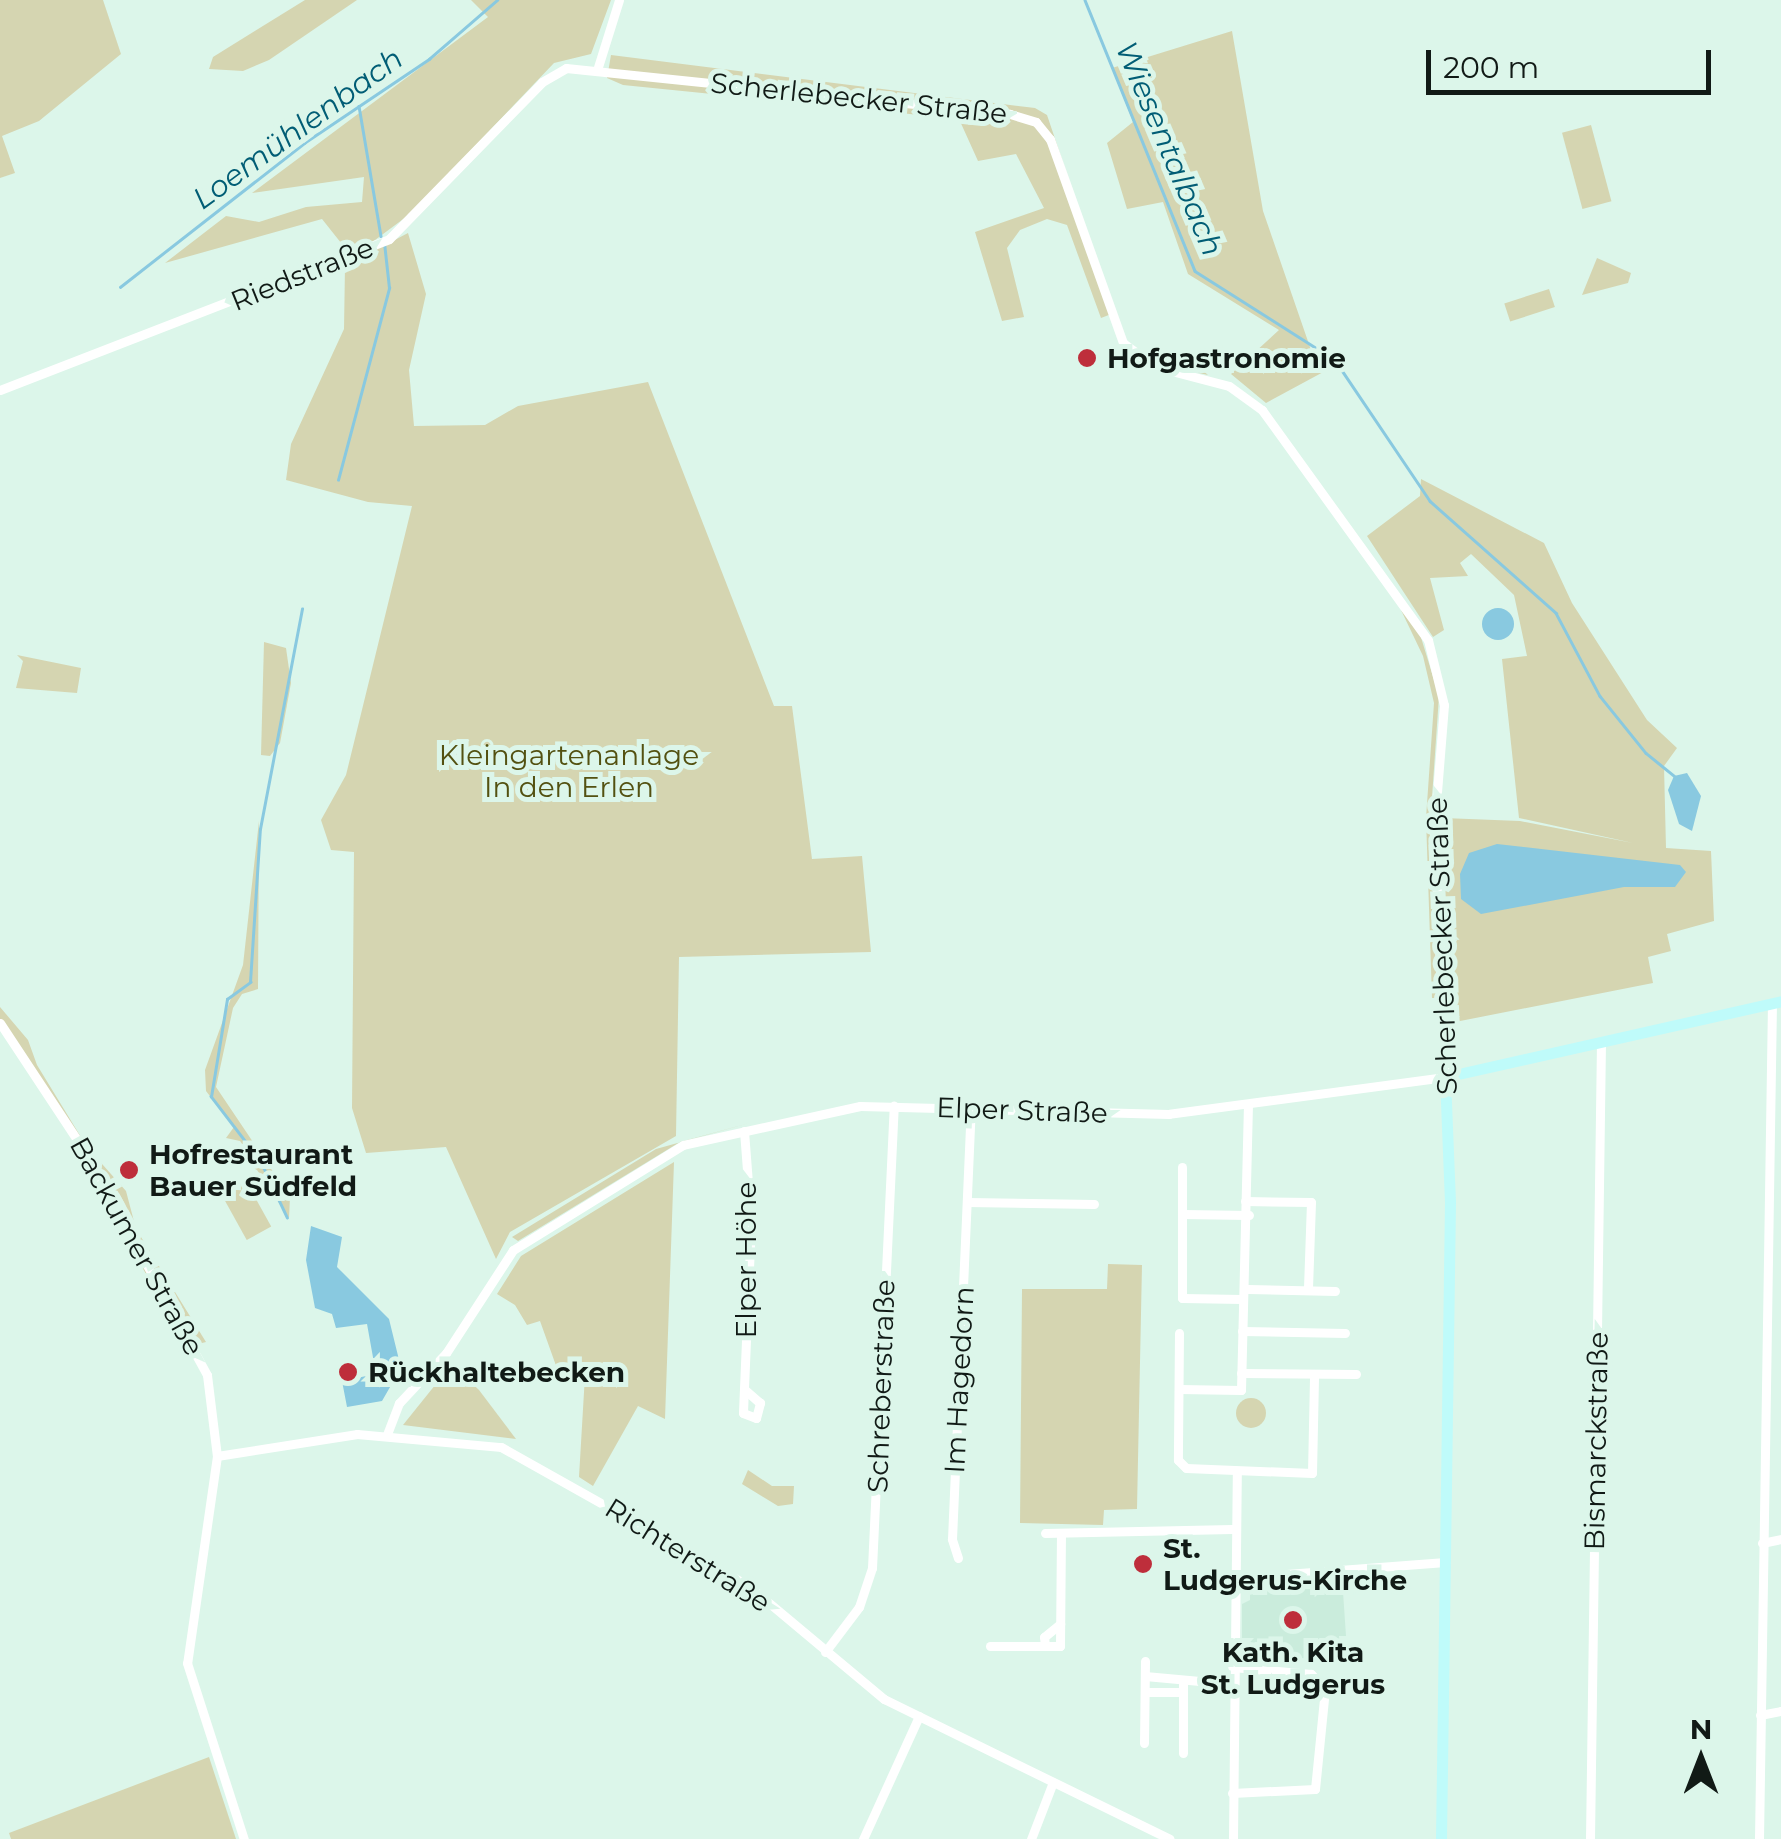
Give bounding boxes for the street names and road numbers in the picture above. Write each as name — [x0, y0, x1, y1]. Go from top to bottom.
street label: Scherlebecker Straße — [709, 66, 1009, 130]
street label: Riedstraße — [226, 230, 378, 318]
street label: Scherlebecker Straße — [1420, 797, 1464, 1095]
street label: Elper Straße — [936, 1090, 1108, 1130]
street label: Backumer Straße — [63, 1131, 211, 1361]
street label: Elper Höhe — [729, 1182, 763, 1338]
street label: Schreberstraße — [860, 1279, 902, 1493]
street label: Im Hagedorn — [937, 1286, 981, 1474]
street label: Bismarckstraße — [1577, 1331, 1615, 1551]
street label: Richterstraße — [599, 1491, 777, 1619]

